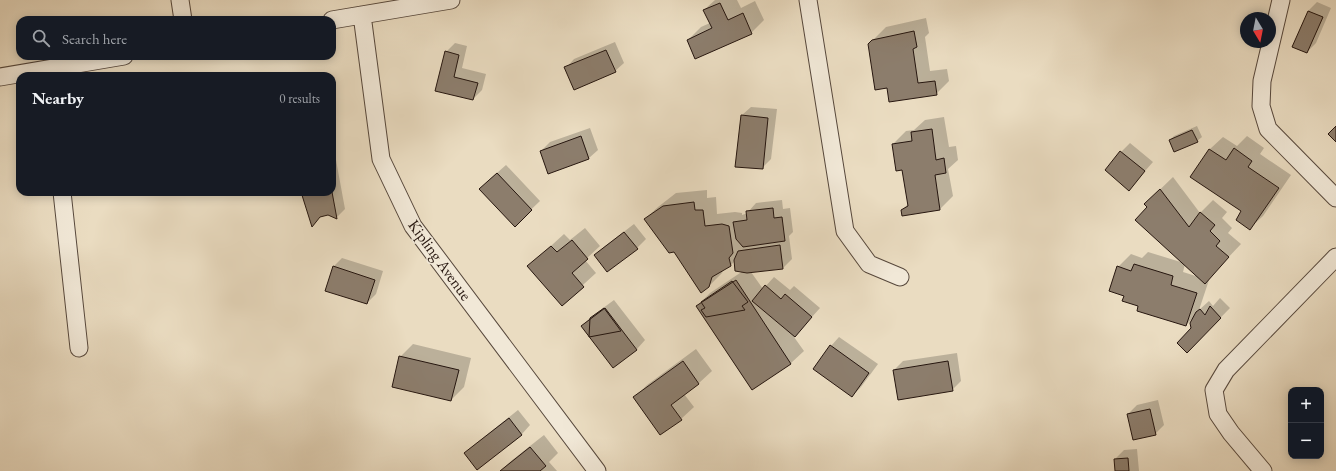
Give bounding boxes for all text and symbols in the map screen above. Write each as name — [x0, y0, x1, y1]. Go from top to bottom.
north arrow — [1240, 12, 1276, 48]
search box — [16, 16, 336, 60]
icon: search — [30, 27, 52, 49]
text: Search here — [62, 29, 127, 48]
text: Nearby — [32, 87, 84, 109]
text: 0 results — [279, 90, 320, 107]
street label: Kipling Avenue — [404, 215, 476, 305]
map controls — [1288, 387, 1324, 459]
button: + — [1288, 387, 1324, 423]
button: − — [1288, 423, 1324, 459]

